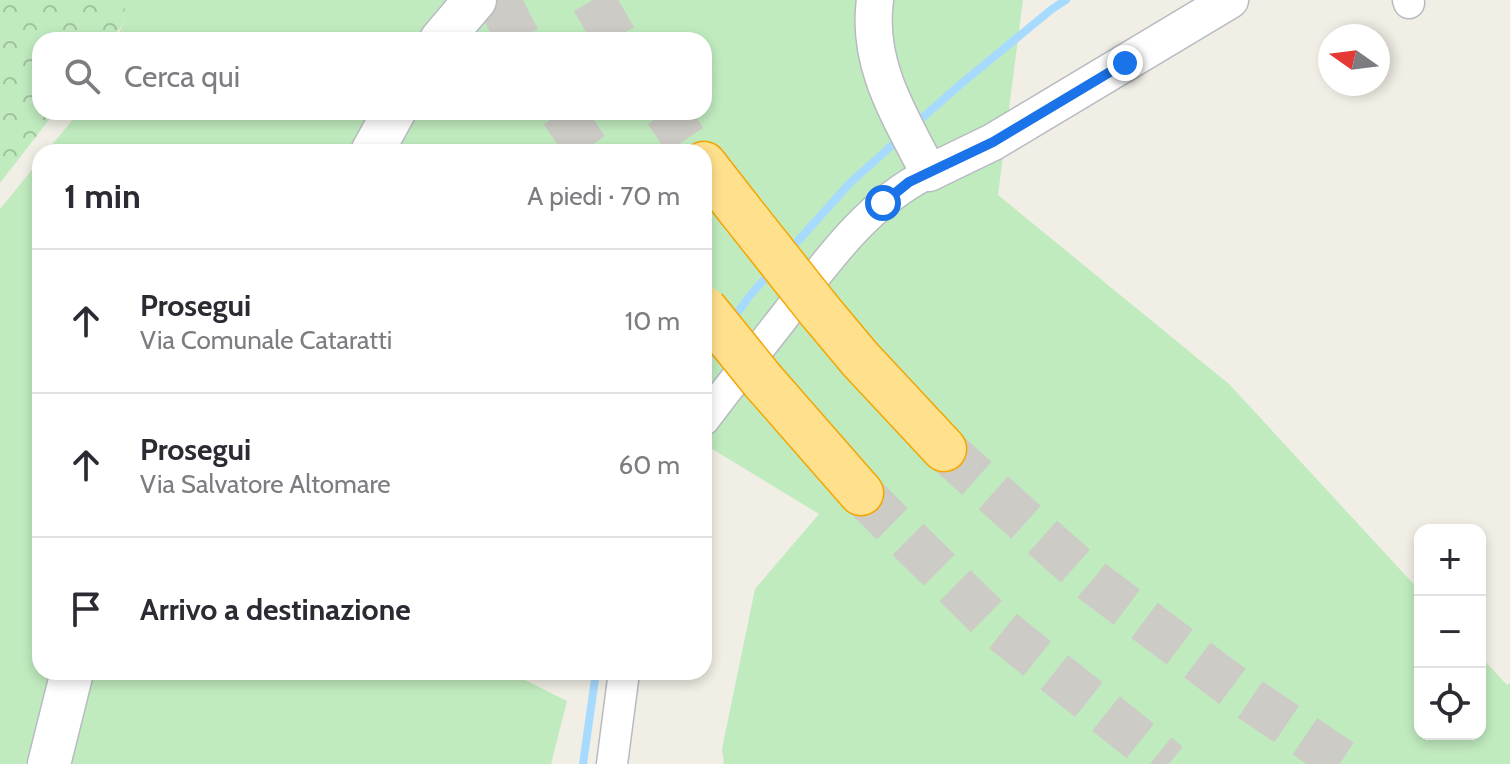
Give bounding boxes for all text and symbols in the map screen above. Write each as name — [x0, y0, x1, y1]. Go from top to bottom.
north arrow — [1318, 24, 1390, 96]
search box — [32, 32, 712, 120]
route end — [1107, 45, 1143, 81]
icon: search — [60, 54, 104, 98]
text: Cerca qui — [124, 58, 240, 95]
text: 1 min — [64, 175, 141, 217]
text: A piedi · 70 m — [527, 180, 680, 212]
route start — [865, 185, 901, 221]
text: Prosegui — [140, 287, 251, 324]
icon: ahead — [64, 299, 108, 343]
text: 10 m — [625, 305, 680, 337]
text: Via Comunale Cataratti — [140, 324, 392, 356]
text: Prosegui — [140, 431, 251, 468]
icon: ahead — [64, 443, 108, 487]
text: 60 m — [618, 449, 680, 481]
text: Via Salvatore Altomare — [140, 468, 391, 500]
map controls — [1414, 524, 1486, 740]
button: + — [1414, 524, 1486, 596]
icon: arrive — [64, 587, 108, 631]
text: Arrivo a destinazione — [140, 591, 411, 628]
button: − — [1414, 596, 1486, 668]
button: locate — [1414, 668, 1486, 740]

